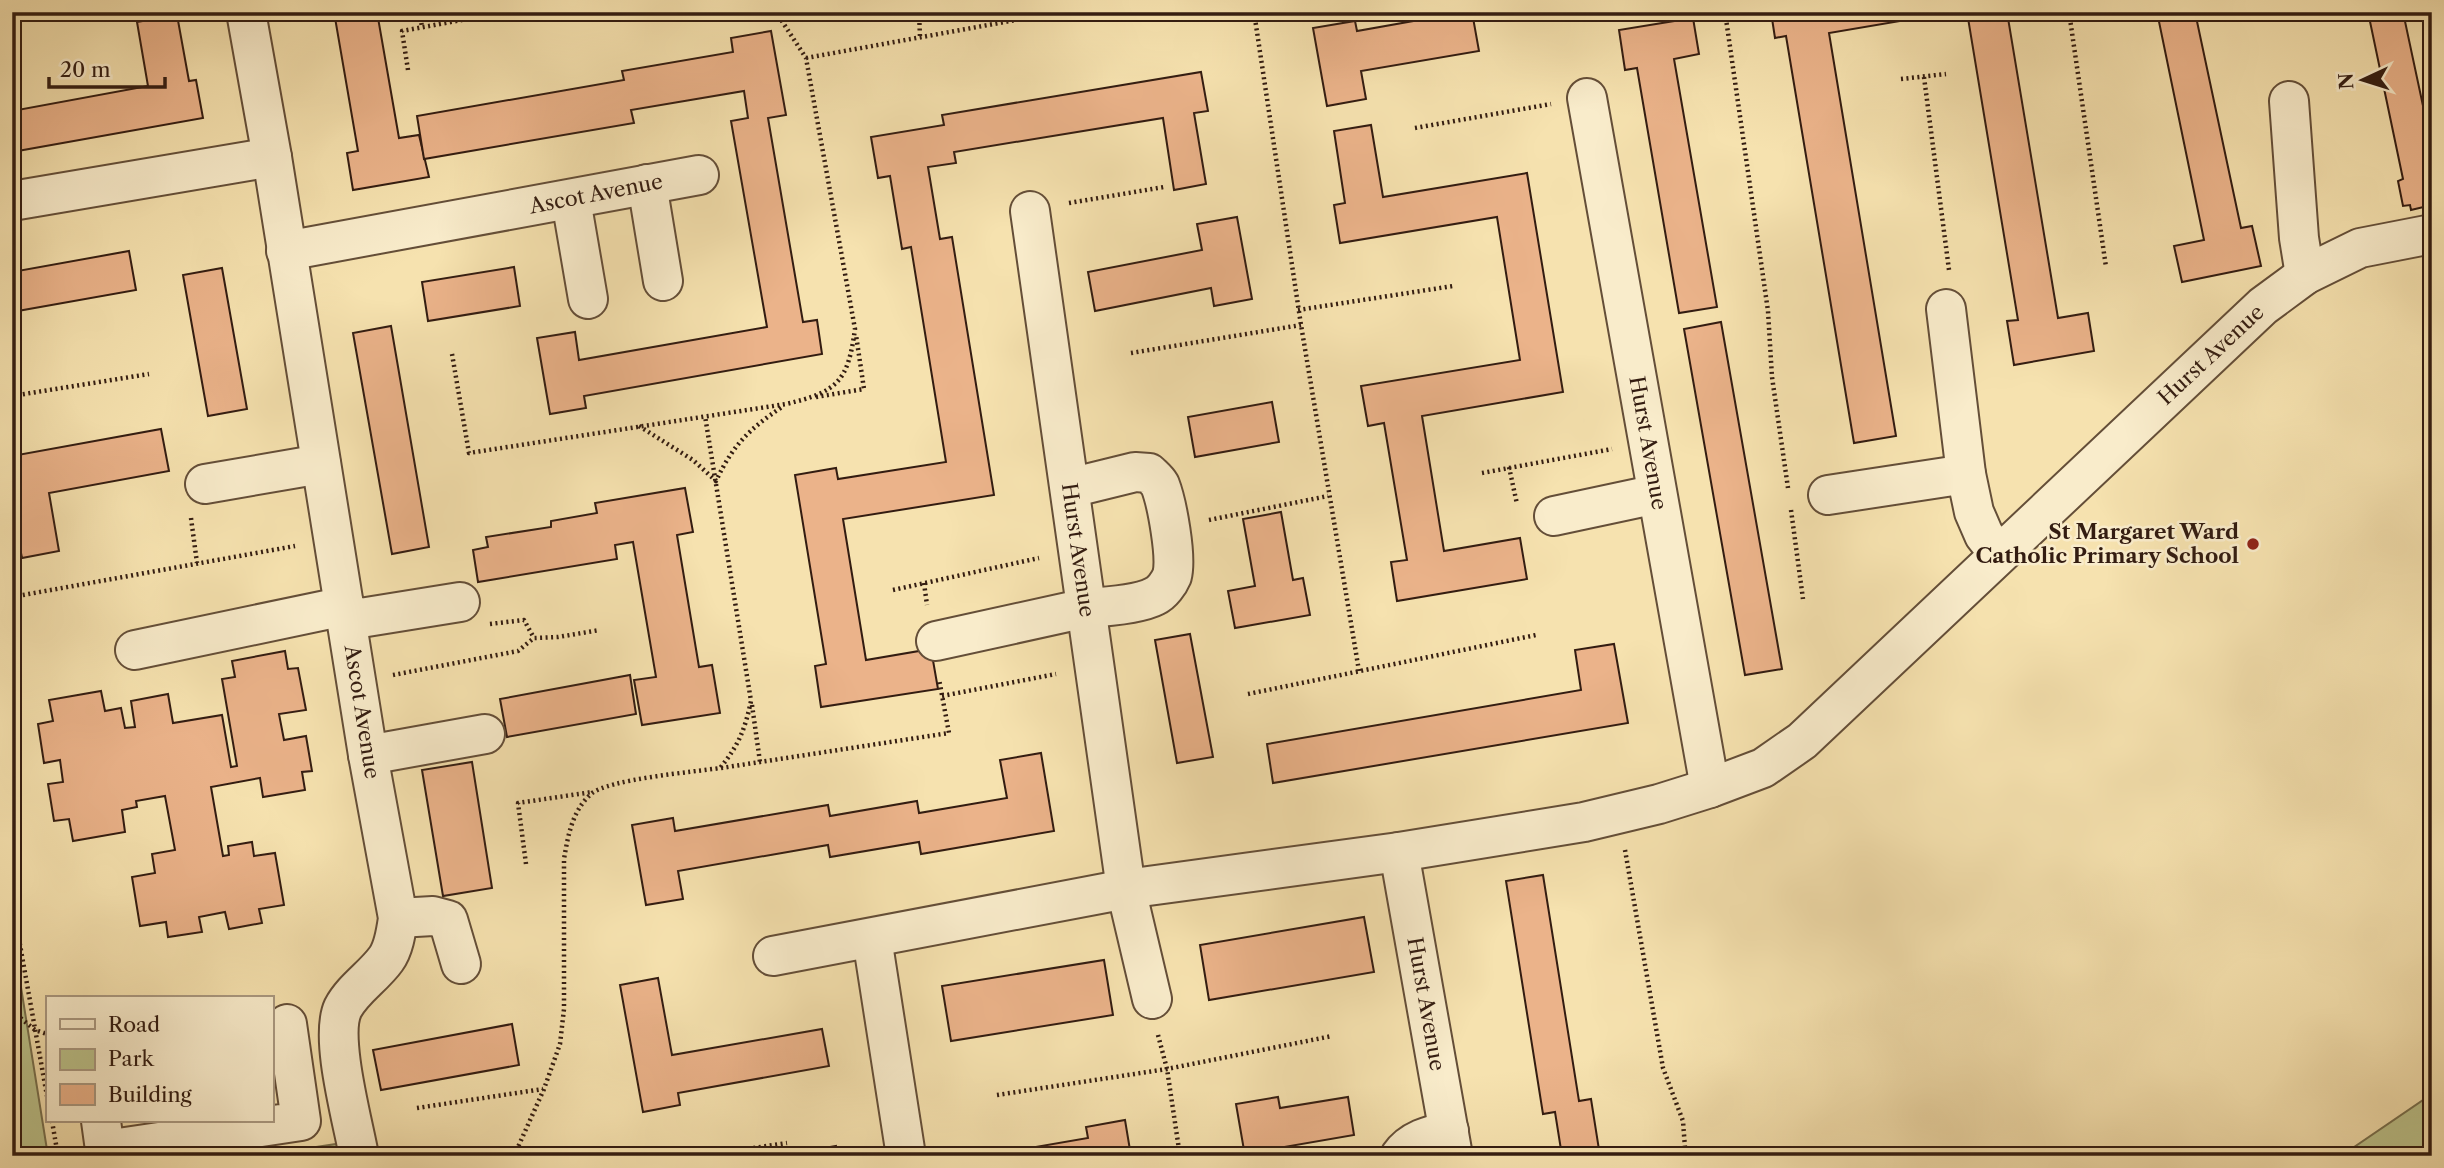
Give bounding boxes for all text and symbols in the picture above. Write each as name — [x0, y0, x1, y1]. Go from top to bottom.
scale bar — [49, 46, 164, 90]
north arrow — [2328, 46, 2398, 116]
text: 20 m — [60, 57, 111, 82]
text: N — [2334, 72, 2359, 90]
street label: Ascot Avenue — [526, 168, 665, 219]
street label: Hurst Avenue — [2153, 299, 2269, 410]
street label: Hurst Avenue — [1624, 374, 1673, 512]
street label: Hurst Avenue — [1057, 481, 1100, 619]
place label: St Margaret Ward Catholic Primary School — [1975, 519, 2239, 568]
marker: St Margaret Ward Catholic Primary School — [2245, 536, 2261, 552]
street label: Ascot Avenue — [339, 642, 385, 781]
street label: Hurst Avenue — [1402, 935, 1451, 1073]
legend — [46, 996, 273, 1122]
text: Road — [108, 1012, 160, 1037]
text: Park — [108, 1046, 154, 1071]
text: Building — [108, 1082, 193, 1107]

